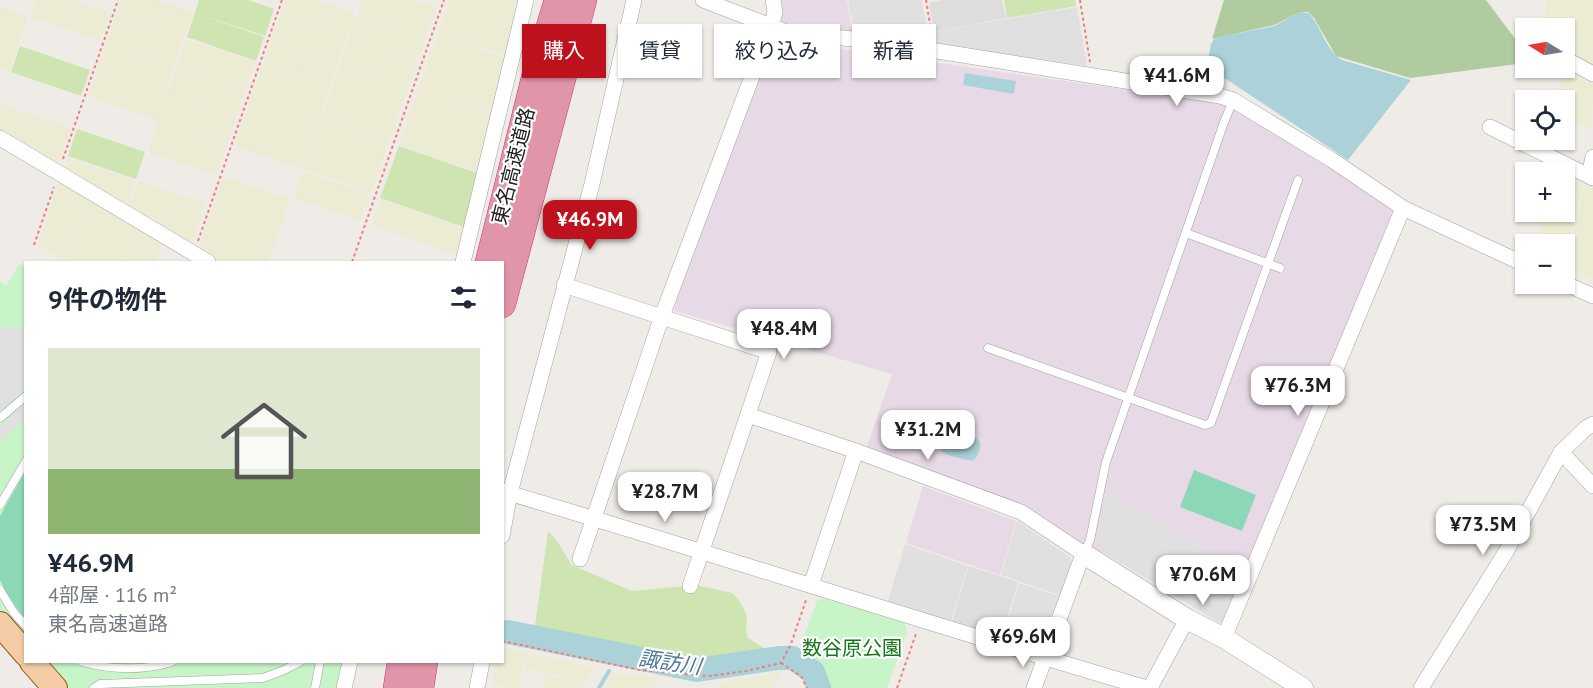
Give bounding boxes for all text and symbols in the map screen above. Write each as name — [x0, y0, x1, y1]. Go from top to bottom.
north arrow — [1515, 18, 1575, 78]
map controls — [1515, 18, 1575, 294]
chip: 購入 — [522, 24, 606, 78]
chip: 賃貸 — [618, 24, 702, 78]
chip: 絞り込み — [714, 24, 840, 78]
chip: 新着 — [852, 24, 936, 78]
pin: ¥41.6M — [1128, 56, 1226, 107]
text: ¥41.6M — [1144, 62, 1210, 88]
button: locate — [1515, 90, 1575, 150]
street label: 東名高速道路 — [486, 105, 540, 227]
button: + — [1515, 162, 1575, 222]
pin: ¥46.9M — [541, 200, 639, 251]
text: ¥46.9M — [557, 206, 623, 232]
button: − — [1515, 234, 1575, 294]
icon: filters — [447, 281, 480, 314]
text: 9件の物件 — [48, 283, 167, 316]
pin: ¥48.4M — [735, 309, 833, 360]
text: ¥48.4M — [751, 315, 817, 341]
pin: ¥76.3M — [1249, 366, 1347, 417]
text: ¥76.3M — [1265, 372, 1331, 398]
icon: home — [210, 387, 318, 495]
pin: ¥31.2M — [879, 410, 977, 461]
text: ¥31.2M — [895, 416, 961, 442]
pin: ¥28.7M — [616, 472, 714, 523]
text: ¥28.7M — [632, 478, 698, 504]
pin: ¥73.5M — [1434, 505, 1532, 556]
text: ¥73.5M — [1450, 511, 1516, 537]
text: ¥46.9M — [48, 546, 134, 579]
pin: ¥70.6M — [1154, 555, 1252, 606]
text: ¥70.6M — [1170, 561, 1236, 587]
text: 4部屋 · 116 m² — [48, 582, 177, 608]
text: 東名高速道路 — [48, 611, 168, 637]
pin: ¥69.6M — [974, 617, 1072, 668]
text: ¥69.6M — [990, 623, 1056, 649]
park label: 数谷原公園 — [802, 635, 902, 661]
water label: 諏訪川 — [637, 644, 705, 680]

